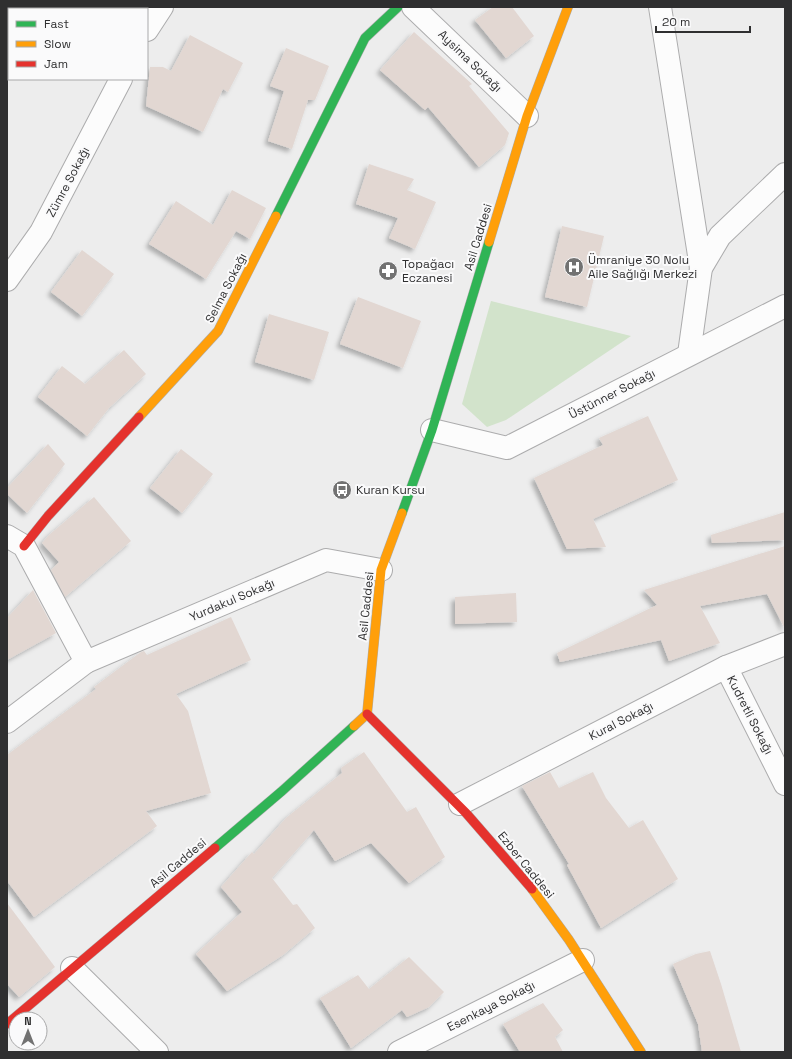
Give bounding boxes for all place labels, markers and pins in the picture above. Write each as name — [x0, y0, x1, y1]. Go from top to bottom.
place label: Ümraniye 30 Nolu Aile Sağlığı Merkezi — [588, 252, 697, 282]
place label: Topağacı Eczanesi — [402, 256, 454, 286]
hospital icon: Ümraniye 30 Nolu Aile Sağlığı Merkezi — [563, 256, 585, 278]
pharmacy icon: Topağacı Eczanesi — [377, 260, 399, 282]
bus stop icon: Kuran Kursu — [331, 479, 353, 501]
place label: Kuran Kursu — [356, 482, 425, 498]

